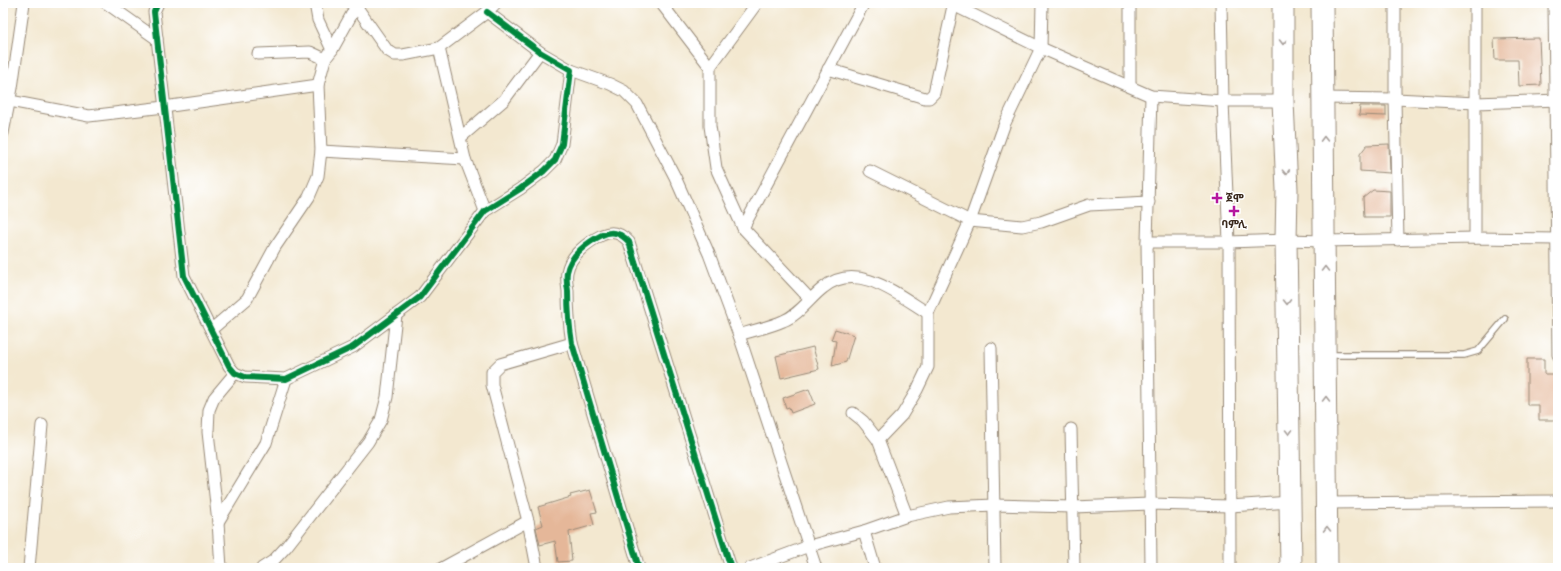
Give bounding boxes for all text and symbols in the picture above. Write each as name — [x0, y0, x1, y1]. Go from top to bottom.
one-way arrow — [1279, 39, 1287, 45]
one-way arrow — [1320, 136, 1328, 142]
one-way arrow — [1282, 169, 1290, 175]
place label: ጀሞ — [1226, 191, 1244, 206]
marker: ጀሞ — [1211, 192, 1223, 204]
marker: ባምሊ — [1229, 206, 1239, 216]
place label: ባምሊ — [1221, 217, 1247, 232]
one-way arrow — [1321, 266, 1330, 272]
one-way arrow — [1283, 299, 1291, 305]
one-way arrow — [1322, 396, 1330, 402]
one-way arrow — [1285, 429, 1293, 435]
one-way arrow — [1322, 526, 1331, 532]

